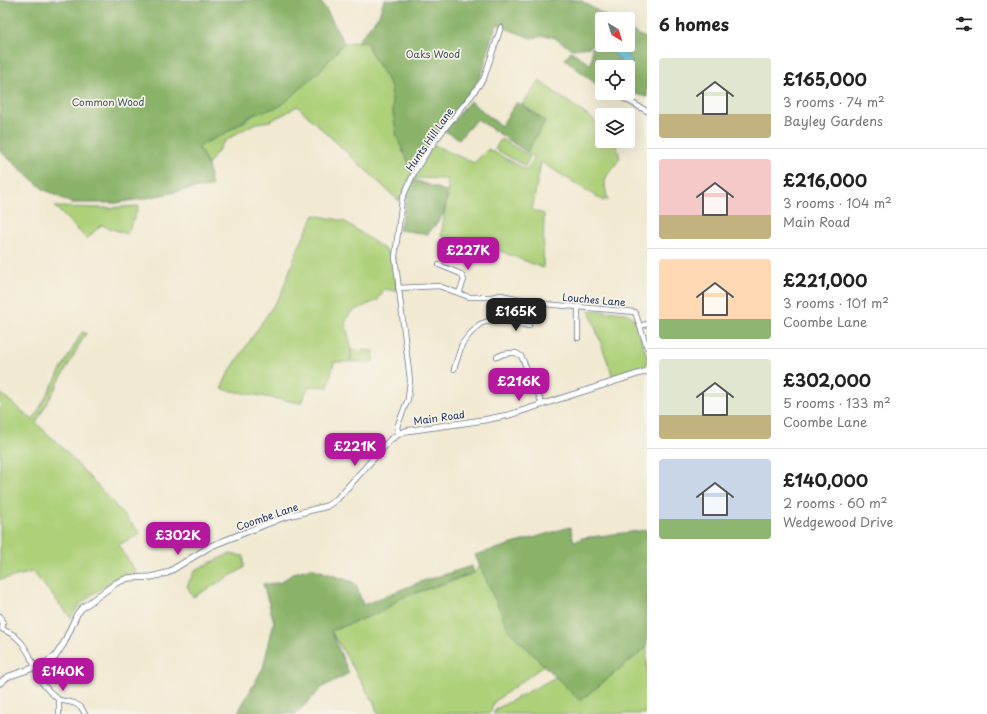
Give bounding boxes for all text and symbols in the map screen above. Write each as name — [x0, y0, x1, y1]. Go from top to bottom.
text: 6 homes — [659, 11, 729, 37]
north arrow — [595, 12, 635, 52]
map controls — [595, 12, 635, 148]
icon: filters — [953, 13, 975, 35]
park label: Oaks Wood — [406, 46, 460, 61]
button: locate — [595, 60, 635, 100]
text: £165,000 — [783, 66, 867, 92]
icon: home — [691, 74, 739, 122]
text: 3 rooms · 74 m² — [783, 92, 885, 111]
park label: Common Wood — [72, 94, 144, 109]
street label: Hunts Hill Lane — [402, 104, 457, 174]
button: layers — [595, 108, 635, 148]
text: Bayley Gardens — [783, 111, 883, 130]
text: £216,000 — [783, 167, 867, 193]
icon: home — [691, 175, 739, 223]
text: 3 rooms · 104 m² — [783, 193, 892, 212]
text: Main Road — [783, 212, 850, 231]
pin: £227K — [440, 237, 496, 271]
text: £227K — [446, 240, 490, 259]
text: £221,000 — [783, 267, 867, 293]
icon: home — [691, 275, 739, 323]
street label: Louches Lane — [562, 289, 627, 309]
text: 3 rooms · 101 m² — [783, 293, 889, 312]
pin: £165K — [488, 298, 544, 332]
text: £165K — [495, 301, 537, 320]
text: Coombe Lane — [783, 312, 867, 331]
text: £302,000 — [783, 367, 871, 393]
pin: £216K — [491, 368, 547, 402]
text: £216K — [497, 371, 541, 390]
icon: home — [691, 375, 739, 423]
text: 5 rooms · 133 m² — [783, 393, 891, 412]
street label: Main Road — [412, 406, 466, 428]
text: Coombe Lane — [783, 412, 867, 431]
pin: £221K — [327, 433, 383, 467]
text: £221K — [334, 436, 376, 455]
text: £140,000 — [783, 467, 868, 493]
icon: home — [691, 475, 739, 523]
text: 2 rooms · 60 m² — [783, 493, 888, 512]
street label: Coombe Lane — [234, 498, 300, 534]
text: Wedgewood Drive — [783, 512, 893, 531]
pin: £302K — [150, 522, 206, 556]
text: £302K — [155, 525, 201, 544]
pin: £140K — [35, 658, 91, 692]
text: £140K — [42, 661, 84, 680]

